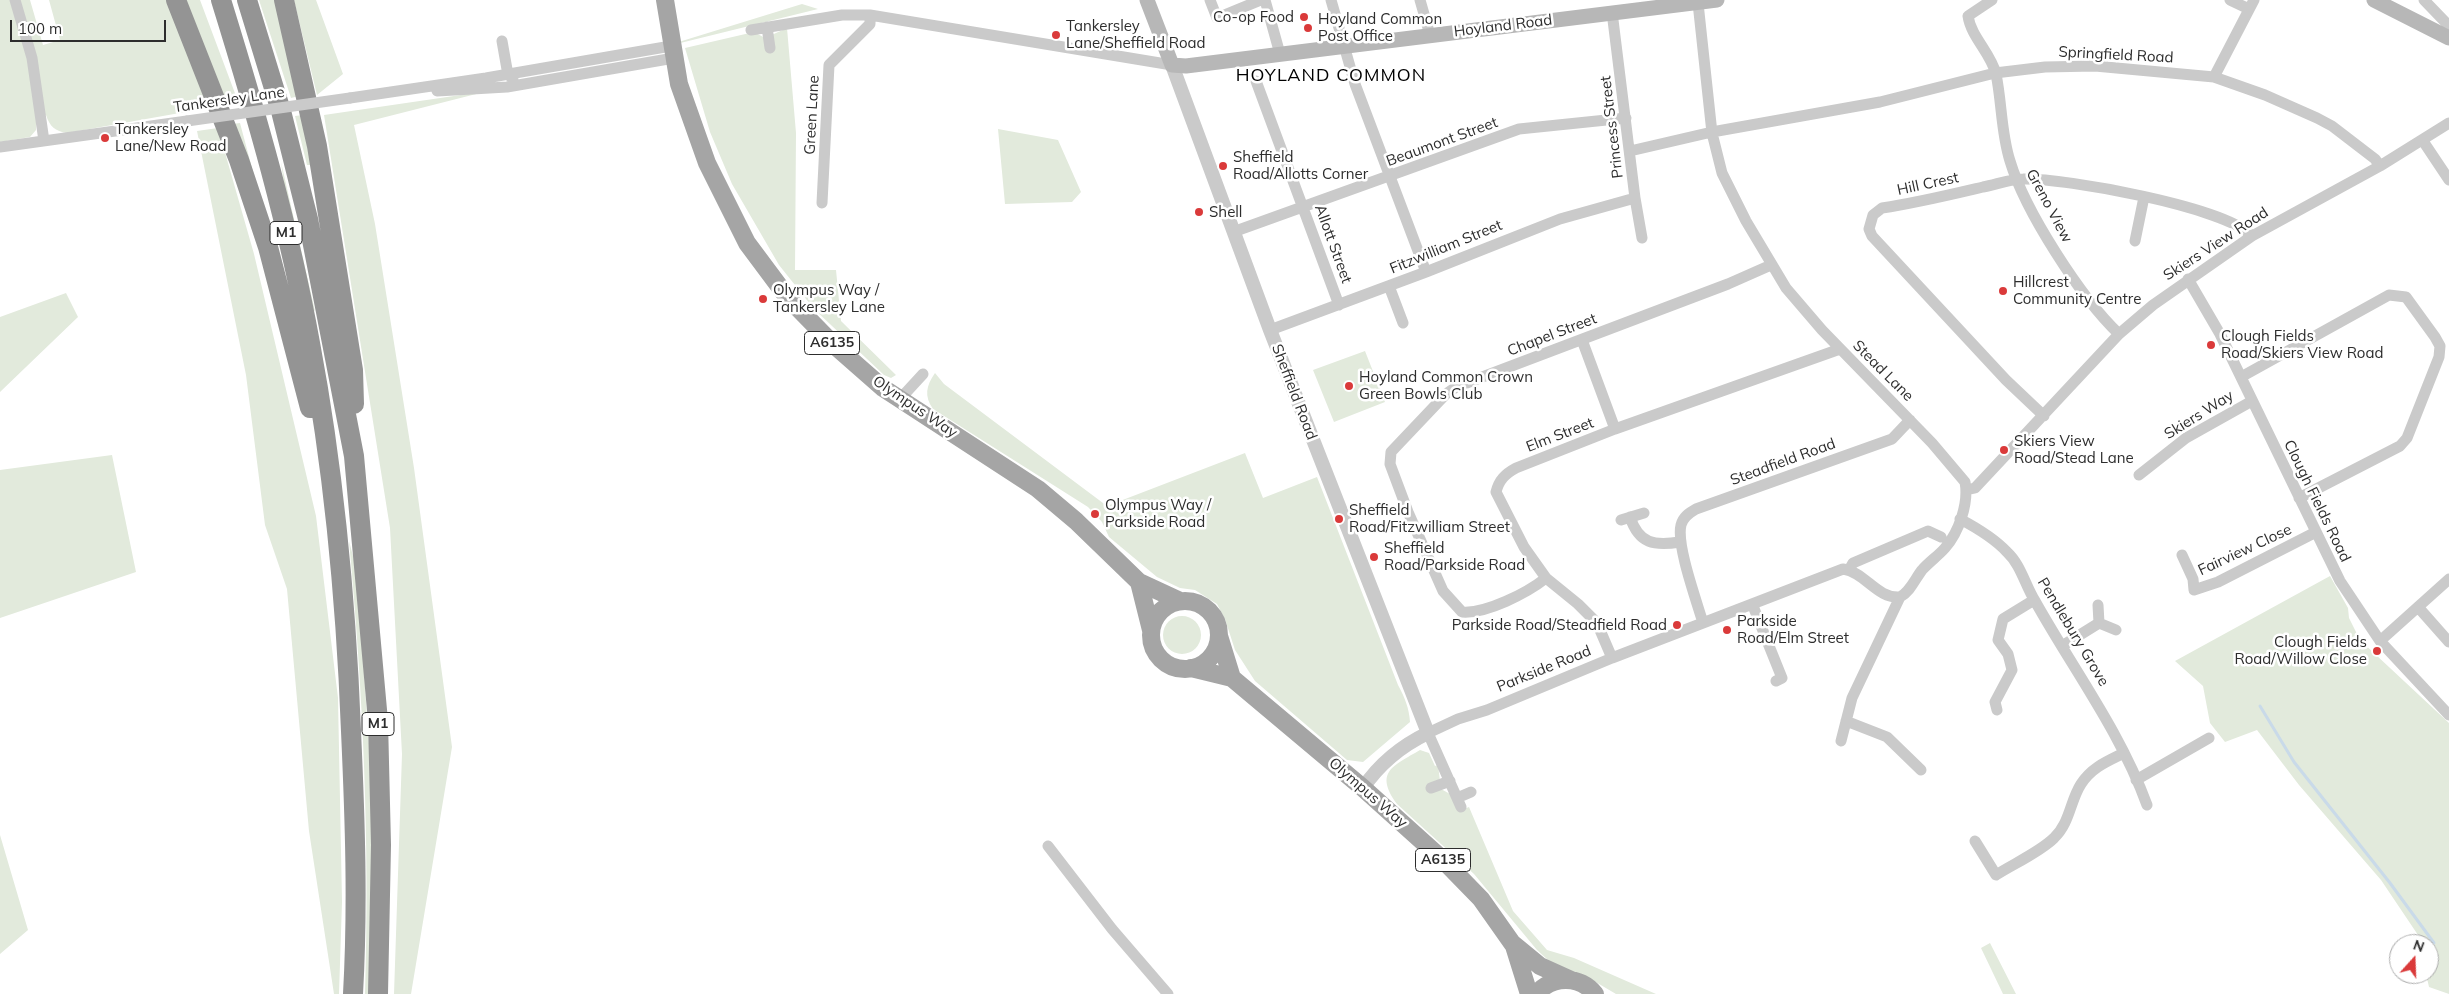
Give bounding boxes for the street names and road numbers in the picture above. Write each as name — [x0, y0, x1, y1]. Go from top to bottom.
street label: Hoyland Road — [1453, 11, 1553, 41]
street label: Springfield Road — [2058, 43, 2174, 67]
street label: Green Lane — [801, 75, 823, 155]
street label: Princess Street — [1597, 75, 1627, 179]
street label: Tankersley Lane — [172, 83, 286, 117]
street label: Beaumont Street — [1384, 114, 1500, 170]
street label: Greno View — [2022, 166, 2076, 246]
street label: Hill Crest — [1896, 169, 1960, 199]
street label: Allott Street — [1310, 202, 1356, 286]
street label: Skiers View Road — [2160, 203, 2272, 285]
street label: Fitzwilliam Street — [1387, 216, 1505, 278]
road number: M1 — [270, 222, 302, 244]
street label: Chapel Street — [1505, 310, 1599, 360]
road number: A6135 — [804, 332, 860, 354]
street label: Stead Lane — [1849, 337, 1917, 405]
street label: Sheffield Road — [1267, 342, 1321, 442]
street label: Olympus Way — [869, 372, 961, 442]
street label: Skiers Way — [2161, 387, 2237, 443]
street label: Elm Street — [1524, 414, 1596, 456]
street label: Steadfield Road — [1728, 435, 1838, 489]
street label: Clough Fields Road — [2280, 437, 2354, 565]
street label: Fairview Close — [2195, 520, 2295, 580]
street label: Pendlebury Grove — [2034, 575, 2112, 689]
street label: Parkside Road — [1494, 642, 1594, 696]
road number: M1 — [362, 712, 394, 736]
street label: Olympus Way — [1325, 754, 1411, 832]
road number: A6135 — [1416, 848, 1470, 872]

